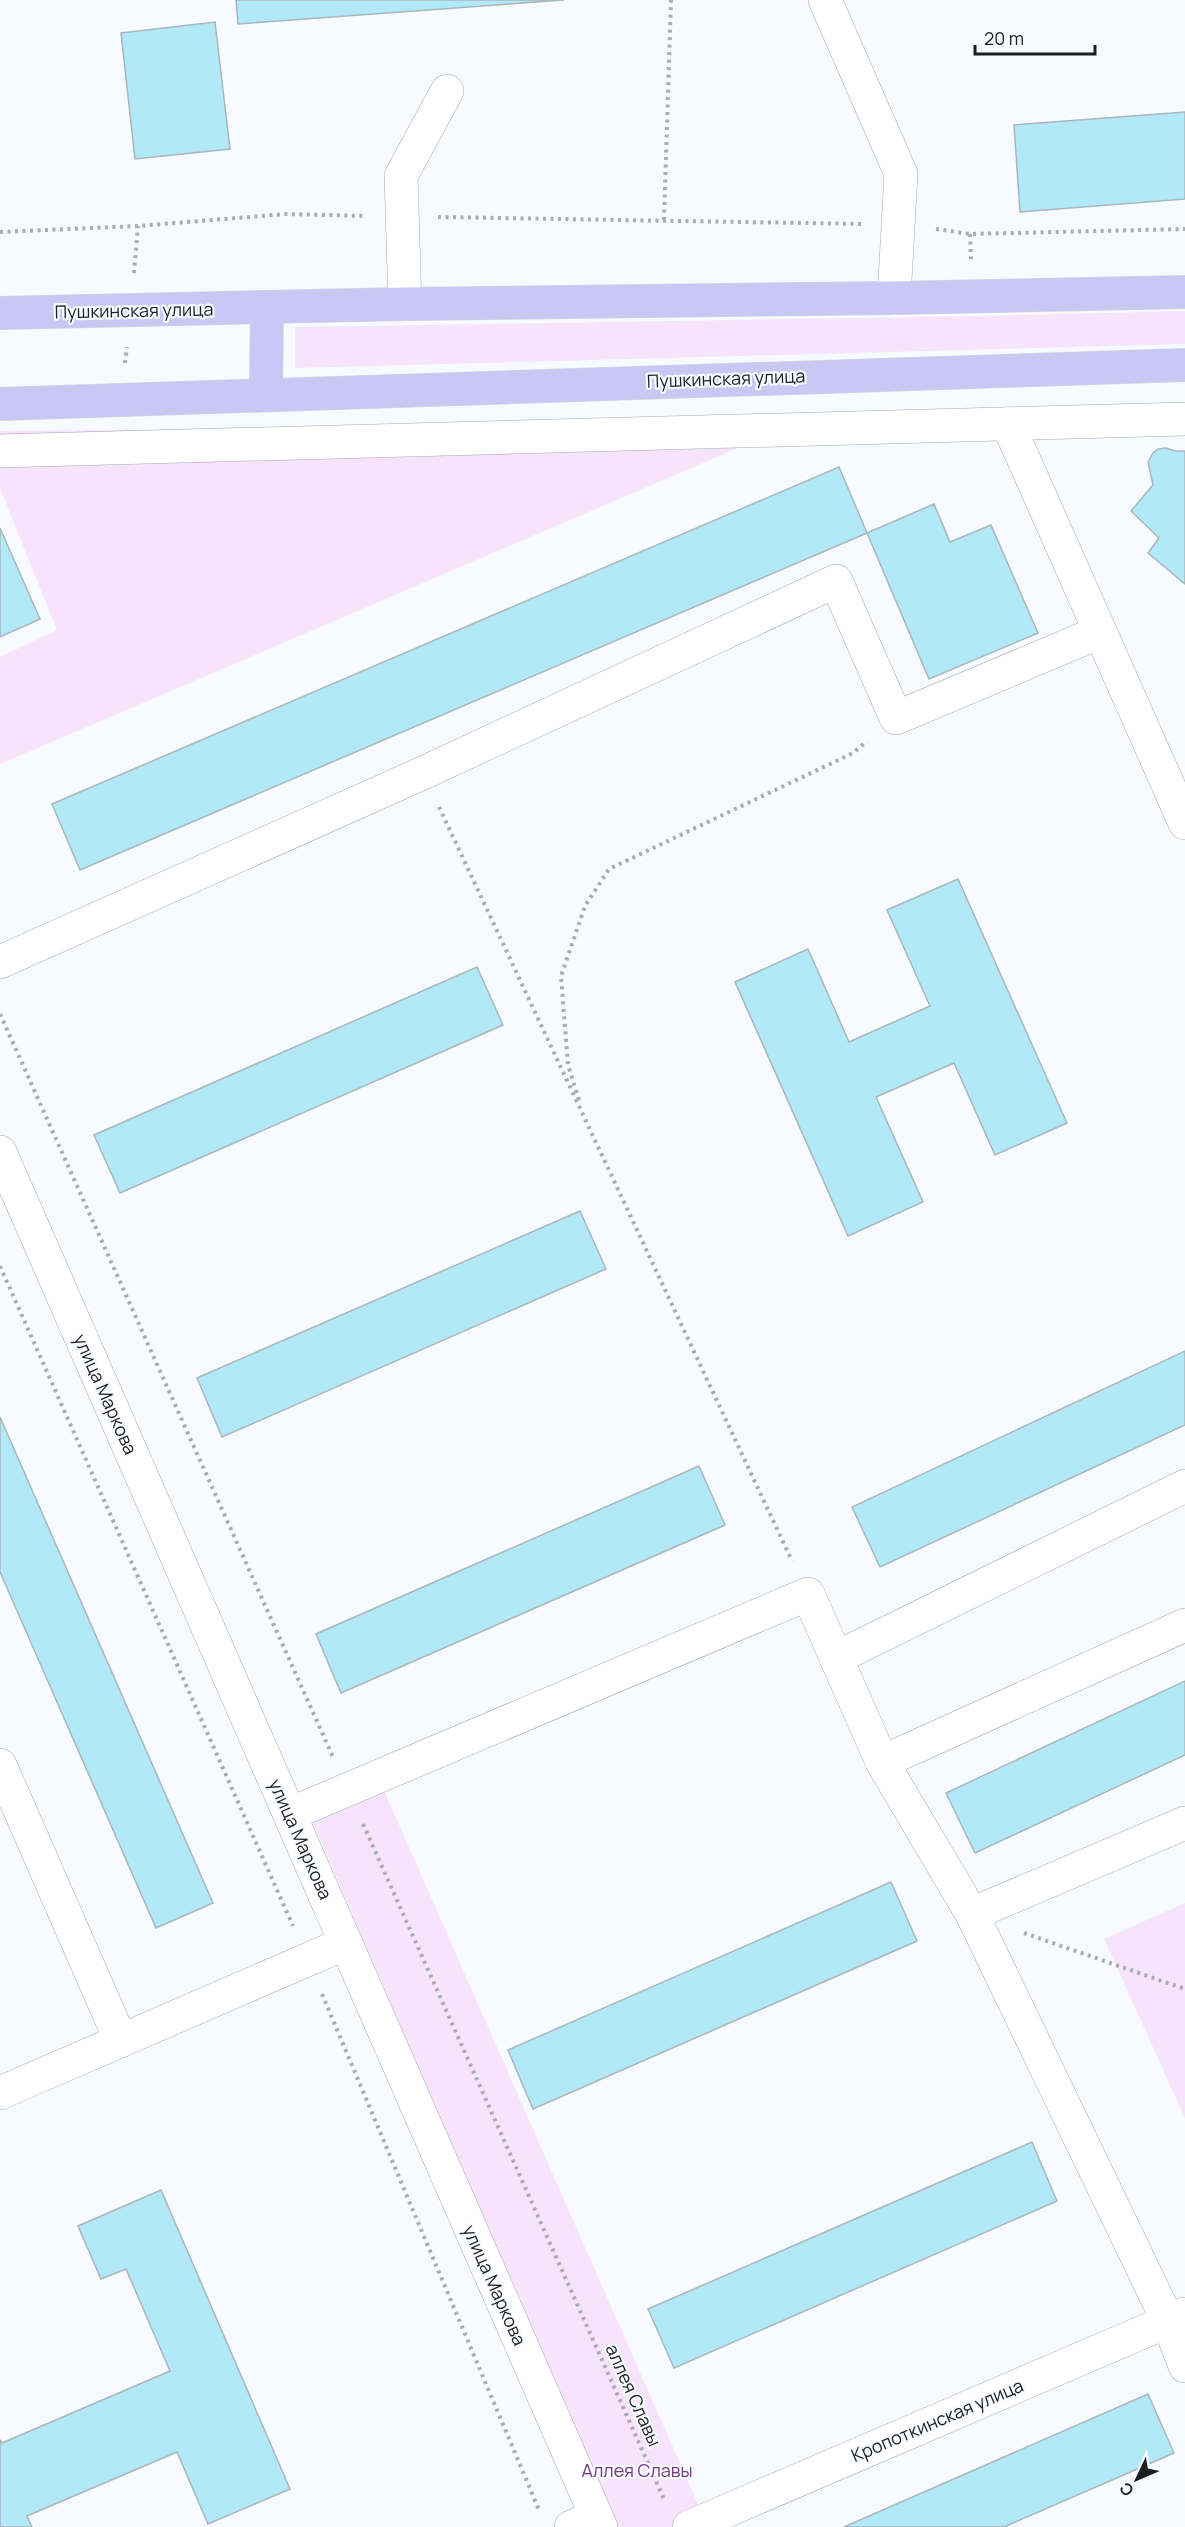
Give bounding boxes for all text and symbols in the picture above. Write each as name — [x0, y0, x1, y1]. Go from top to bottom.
scale bar — [975, 18, 1095, 56]
text: 20 m — [984, 26, 1024, 50]
street label: Пушкинская улица — [54, 297, 214, 323]
street label: Пушкинская улица — [646, 363, 806, 393]
street label: улица Маркова — [69, 1330, 143, 1458]
street label: улица Маркова — [264, 1775, 338, 1903]
street label: улица Маркова — [458, 2221, 532, 2349]
street label: аллея Славы — [601, 2340, 667, 2450]
street label: Кропоткинская улица — [847, 2373, 1027, 2467]
north arrow — [1107, 2449, 1167, 2509]
park label: Аллея Славы — [582, 2458, 692, 2482]
text: С — [1114, 2477, 1138, 2501]

